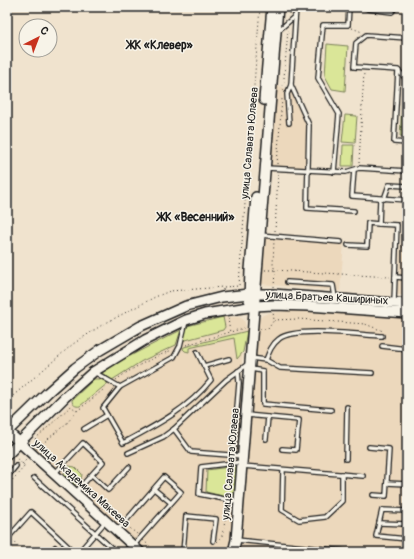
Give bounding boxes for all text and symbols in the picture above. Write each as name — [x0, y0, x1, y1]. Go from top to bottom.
north arrow — [18, 18, 58, 58]
text: С — [37, 24, 51, 38]
district label: ЖК «Клевер» — [125, 38, 194, 53]
street label: улица Салавата Юлаева — [238, 86, 261, 201]
district label: ЖК «Весенний» — [156, 210, 235, 225]
street label: улица Братьев Кашириных — [264, 288, 389, 307]
street label: улица Салавата Юлаева — [219, 407, 242, 522]
street label: улица Академика Макеева — [30, 436, 133, 530]

